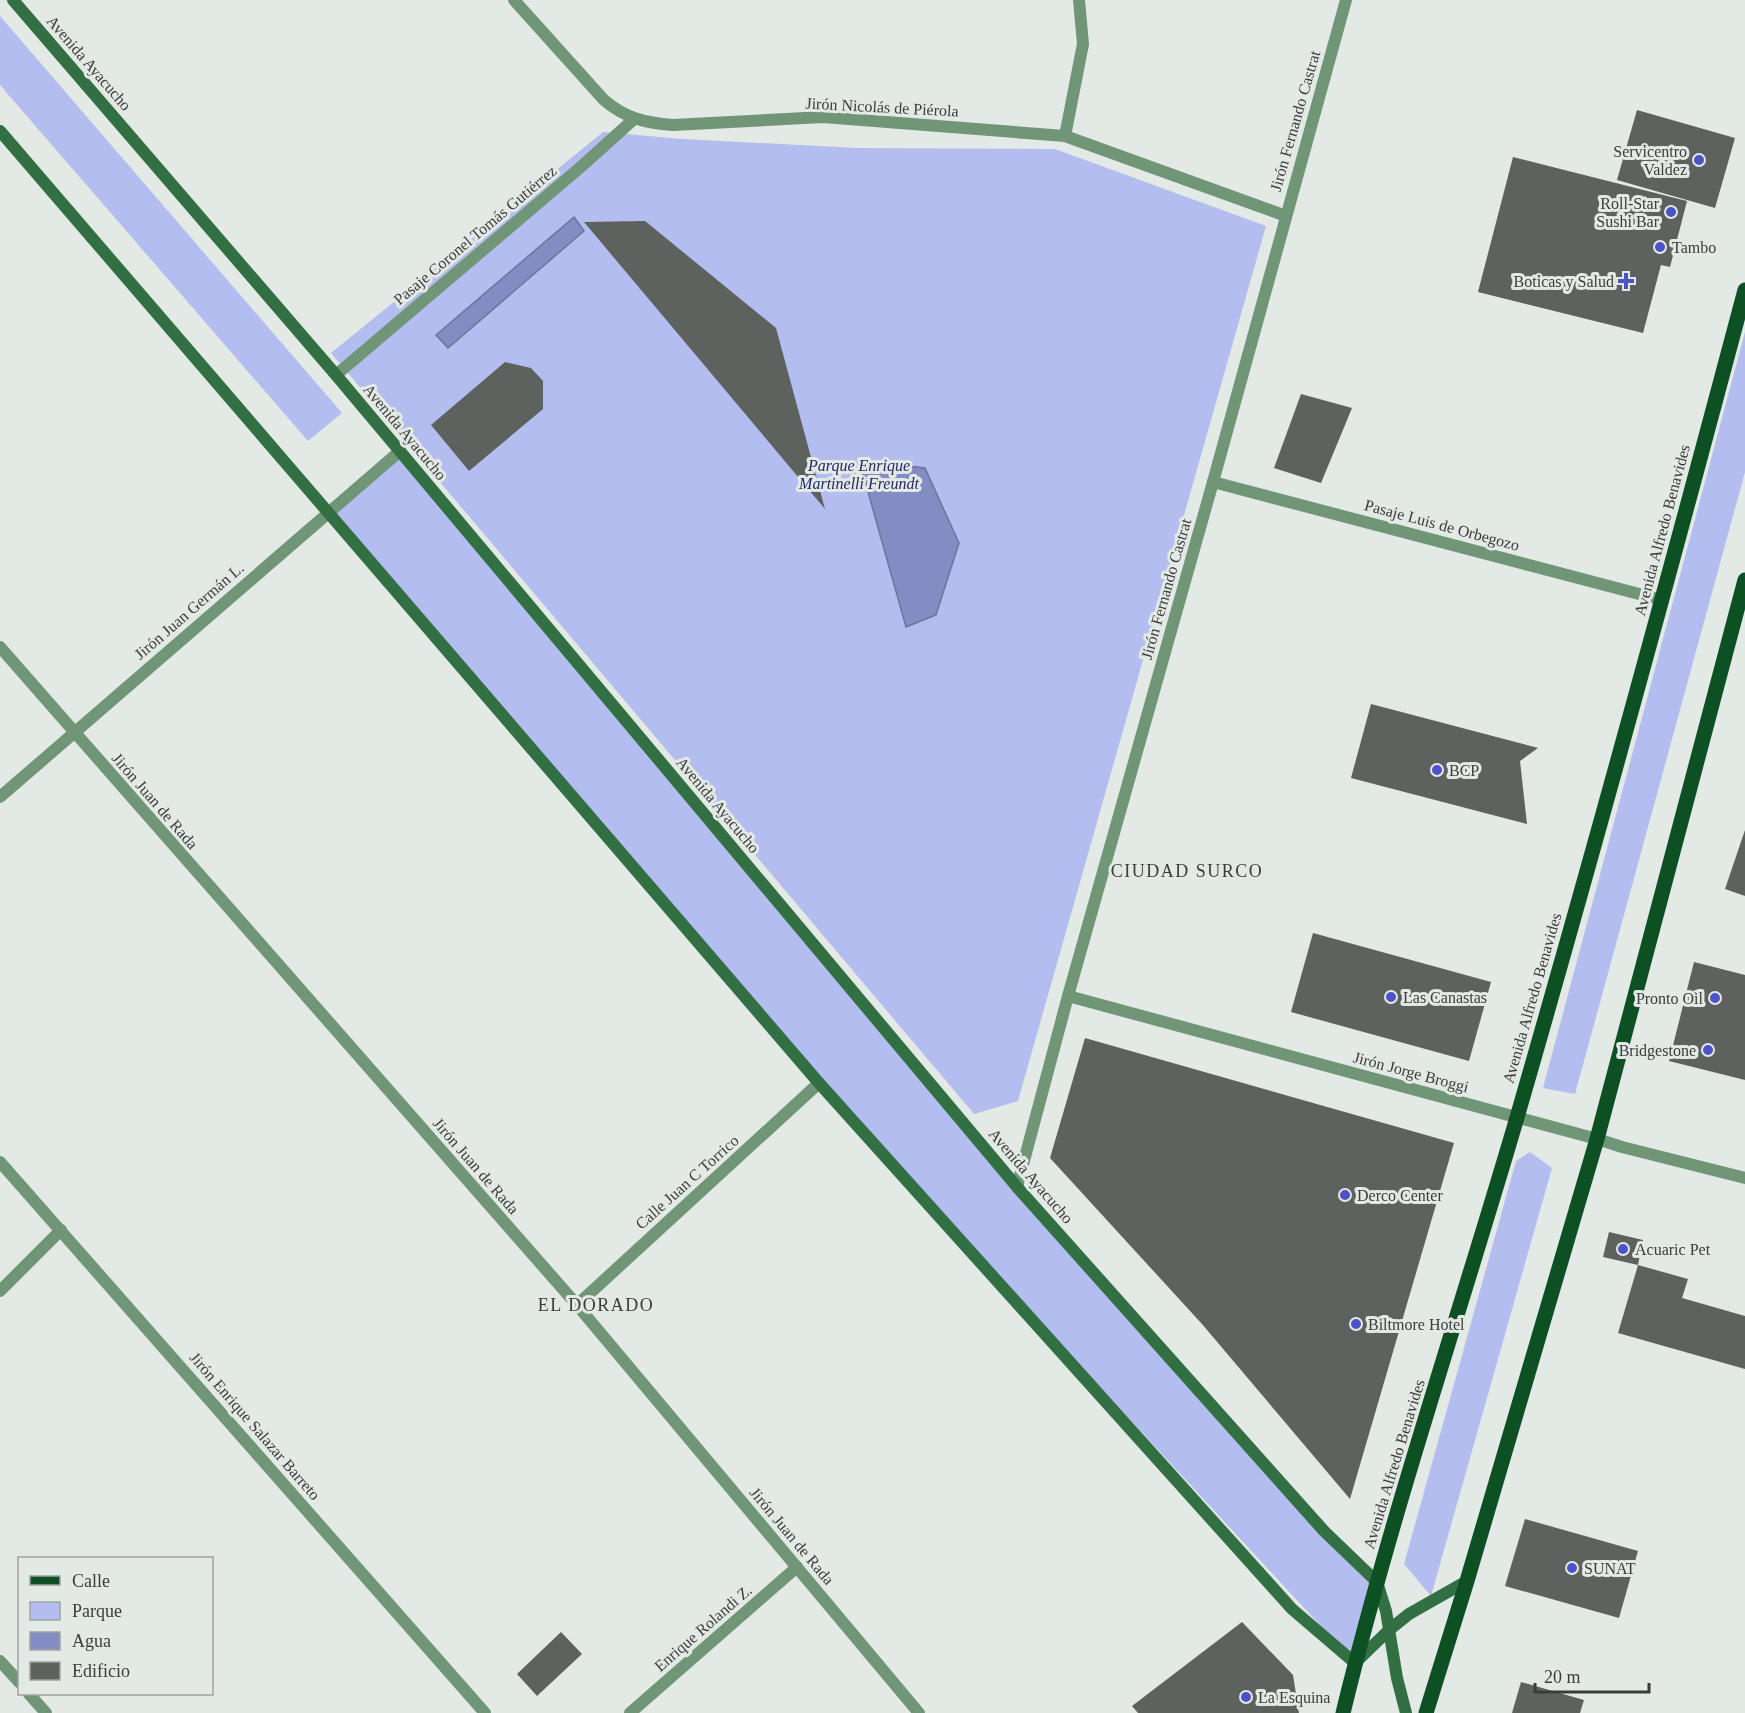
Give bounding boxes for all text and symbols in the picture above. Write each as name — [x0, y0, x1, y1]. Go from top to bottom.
street label: Avenida Ayacucho — [43, 12, 135, 114]
street label: Jirón Fernando Castrat — [1267, 48, 1323, 193]
street label: Jirón Nicolás de Piérola — [805, 95, 959, 119]
place label: Servicentro Valdez — [1613, 143, 1687, 178]
marker: Servicentro Valdez — [1692, 153, 1706, 167]
street label: Pasaje Coronel Tomás Gutiérrez — [390, 162, 560, 309]
place label: Roll-Star Sushi Bar — [1596, 195, 1660, 230]
marker: Roll-Star Sushi Bar — [1664, 205, 1678, 219]
place label: Tambo — [1672, 239, 1716, 256]
marker: Tambo — [1653, 240, 1667, 254]
place label: Boticas y Salud — [1514, 273, 1614, 291]
marker: Boticas y Salud — [1619, 274, 1633, 288]
street label: Avenida Ayacucho — [359, 381, 450, 484]
street label: Avenida Alfredo Benavides — [1631, 443, 1693, 617]
park label: Parque Enrique Martinelli Freundt — [798, 457, 919, 492]
street label: Pasaje Luis de Orbegozo — [1363, 496, 1521, 555]
street label: Jirón Fernando Castrat — [1138, 516, 1194, 661]
street label: Jirón Juan Germán L. — [131, 559, 247, 663]
street label: Jirón Juan de Rada — [109, 750, 201, 852]
street label: Avenida Ayacucho — [672, 754, 763, 857]
place label: BCP — [1449, 762, 1479, 779]
marker: BCP — [1430, 763, 1444, 777]
district label: CIUDAD SURCO — [1111, 861, 1263, 881]
street label: Avenida Alfredo Benavides — [1499, 911, 1565, 1085]
place label: Las Canastas — [1403, 989, 1487, 1006]
marker: Las Canastas — [1384, 990, 1398, 1004]
place label: Pronto Oil — [1636, 990, 1704, 1007]
marker: Pronto Oil — [1708, 991, 1722, 1005]
place label: Bridgestone — [1619, 1042, 1696, 1060]
marker: Bridgestone — [1701, 1043, 1715, 1057]
street label: Jirón Jorge Broggi — [1351, 1048, 1471, 1097]
street label: Jirón Juan de Rada — [430, 1115, 522, 1217]
street label: Avenida Ayacucho — [985, 1125, 1077, 1227]
street label: Calle Juan C Torrico — [632, 1131, 742, 1233]
place label: Derco Center — [1357, 1187, 1443, 1204]
marker: Derco Center — [1338, 1188, 1352, 1202]
place label: Acuaric Pet — [1635, 1241, 1711, 1258]
marker: Acuaric Pet — [1616, 1242, 1630, 1256]
district label: EL DORADO — [538, 1295, 654, 1315]
place label: Biltmore Hotel — [1368, 1316, 1465, 1333]
marker: Biltmore Hotel — [1349, 1317, 1363, 1331]
street label: Jirón Enrique Salazar Barreto — [186, 1349, 324, 1504]
street label: Avenida Alfredo Benavides — [1360, 1377, 1428, 1551]
street label: Jirón Juan de Rada — [746, 1484, 838, 1588]
legend — [18, 1557, 213, 1695]
place label: SUNAT — [1584, 1560, 1636, 1577]
marker: SUNAT — [1565, 1561, 1579, 1575]
text: Calle — [72, 1571, 110, 1591]
street label: Enrique Rolandi Z. — [651, 1581, 756, 1676]
text: Parque — [72, 1601, 122, 1621]
text: Agua — [72, 1631, 111, 1651]
scale bar — [1535, 1656, 1649, 1694]
text: Edificio — [72, 1661, 130, 1681]
text: 20 m — [1544, 1667, 1581, 1687]
place label: La Esquina — [1258, 1689, 1330, 1707]
marker: La Esquina — [1239, 1690, 1253, 1704]

